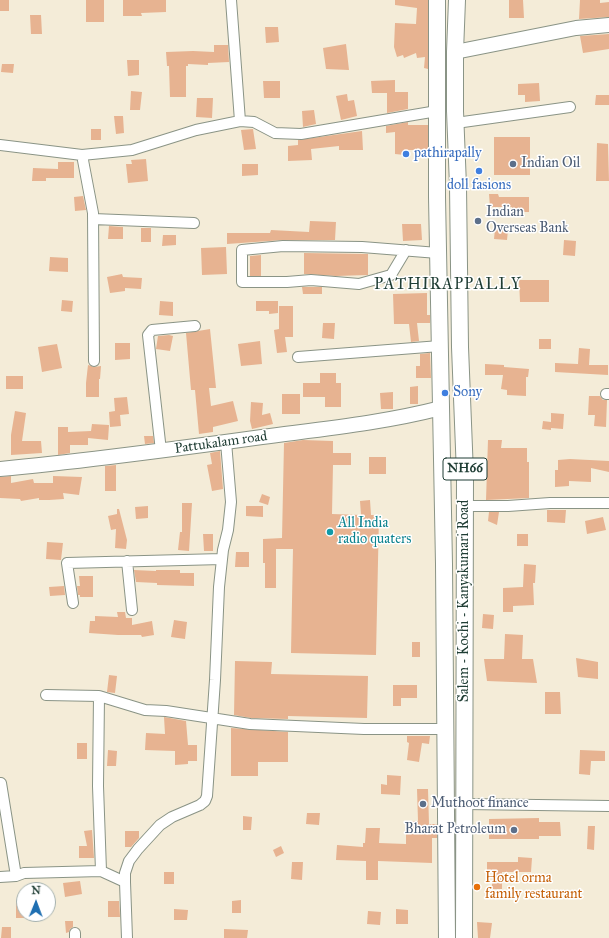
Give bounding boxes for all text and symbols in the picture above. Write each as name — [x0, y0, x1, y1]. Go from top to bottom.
place label: pathirapally — [414, 146, 481, 162]
marker: pathirapally — [401, 149, 411, 159]
place label: Indian Oil — [521, 156, 580, 172]
marker: Indian Oil — [508, 159, 518, 169]
marker: doll fasions — [474, 166, 484, 176]
place label: doll fasions — [447, 178, 511, 194]
place label: Indian Overseas Bank — [486, 205, 569, 238]
marker: Indian Overseas Bank — [473, 216, 483, 226]
district label: PATHIRAPPALLY — [374, 275, 522, 295]
place label: Sony — [453, 385, 482, 401]
marker: Sony — [440, 388, 450, 398]
street label: Pattukalam road — [174, 428, 268, 458]
road number: NH66 — [443, 458, 487, 480]
street label: Salem - Kochi - Kanyakumari Road — [457, 500, 473, 702]
place label: All India radio quaters — [338, 516, 411, 548]
marker: All India radio quaters — [325, 527, 335, 537]
place label: Muthoot finance — [431, 796, 529, 812]
marker: Muthoot finance — [418, 799, 428, 809]
place label: Bharat Petroleum — [404, 822, 506, 838]
marker: Bharat Petroleum — [509, 825, 519, 835]
place label: Hotel orma family restaurant — [485, 871, 582, 904]
north arrow — [16, 882, 56, 922]
marker: Hotel orma family restaurant — [472, 882, 482, 892]
text: N — [31, 884, 41, 897]

